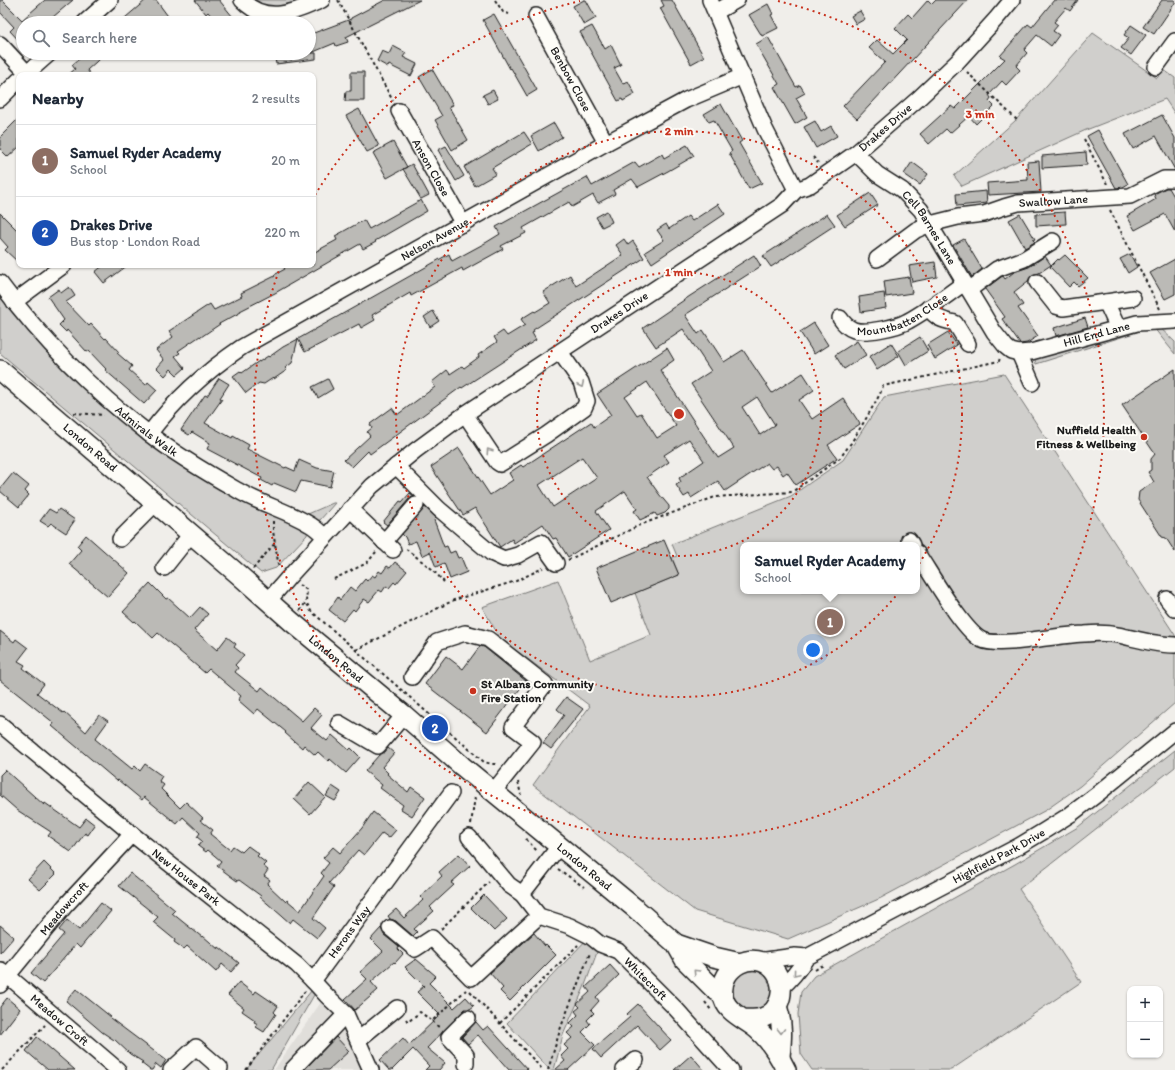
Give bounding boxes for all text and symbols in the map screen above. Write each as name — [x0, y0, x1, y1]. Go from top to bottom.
search box — [16, 16, 316, 60]
icon: search — [30, 27, 52, 49]
text: Search here — [62, 29, 137, 47]
street label: Benbow Close — [547, 44, 594, 114]
text: Nearby — [32, 88, 84, 108]
text: 2 results — [252, 91, 300, 106]
street label: Drakes Drive — [856, 101, 915, 155]
text: 3 min — [966, 107, 995, 121]
text: 2 min — [665, 124, 694, 138]
street label: Anson Close — [409, 136, 453, 199]
text: Samuel Ryder Academy — [70, 144, 221, 162]
text: 1 — [42, 153, 48, 168]
text: 20 m — [271, 153, 300, 168]
text: School — [70, 162, 107, 177]
street label: Cell Barnes Lane — [899, 188, 959, 267]
street label: Swallow Lane — [1018, 192, 1089, 210]
street label: Nelson Avenue — [398, 214, 472, 264]
text: Drakes Drive — [70, 216, 152, 234]
text: 2 — [42, 225, 48, 240]
text: 220 m — [264, 225, 300, 240]
text: Bus stop · London Road — [70, 234, 200, 249]
text: 1 min — [665, 265, 694, 279]
street label: Drakes Drive — [588, 288, 651, 336]
street label: Mountbatten Close — [857, 290, 951, 338]
street label: Hill End Lane — [1062, 318, 1132, 350]
one-way arrow — [576, 380, 584, 388]
street label: Admirals Walk — [112, 402, 181, 460]
centre of rings — [672, 407, 686, 421]
street label: London Road — [60, 420, 121, 475]
place label: Nuffield Health Fitness & Wellbeing — [1036, 423, 1137, 452]
marker: Nuffield Health Fitness & Wellbeing — [1139, 432, 1149, 442]
one-way arrow — [487, 448, 494, 455]
popup — [740, 542, 920, 594]
text: Samuel Ryder Academy — [754, 552, 906, 570]
text: School — [754, 570, 791, 585]
pin: 1 — [817, 607, 843, 637]
street label: London Road — [306, 632, 367, 686]
your location — [803, 640, 823, 660]
place label: St Albans Community Fire Station — [481, 677, 594, 705]
marker: St Albans Community Fire Station — [468, 686, 478, 696]
pin: 2 — [422, 713, 448, 743]
street label: Highfield Park Drive — [950, 825, 1048, 887]
street label: London Road — [554, 840, 615, 894]
street label: New House Park — [149, 846, 224, 909]
street label: Meadowcroft — [37, 878, 92, 938]
street label: Herons Way — [325, 903, 373, 961]
street label: Whitecroft — [621, 954, 670, 1003]
one-way arrow — [693, 969, 701, 977]
one-way arrow — [794, 969, 801, 976]
map controls — [1127, 986, 1163, 1058]
button: + — [1127, 986, 1163, 1022]
street label: Meadow Croft — [28, 991, 92, 1049]
button: − — [1127, 1022, 1163, 1058]
one-way arrow — [777, 1028, 786, 1034]

